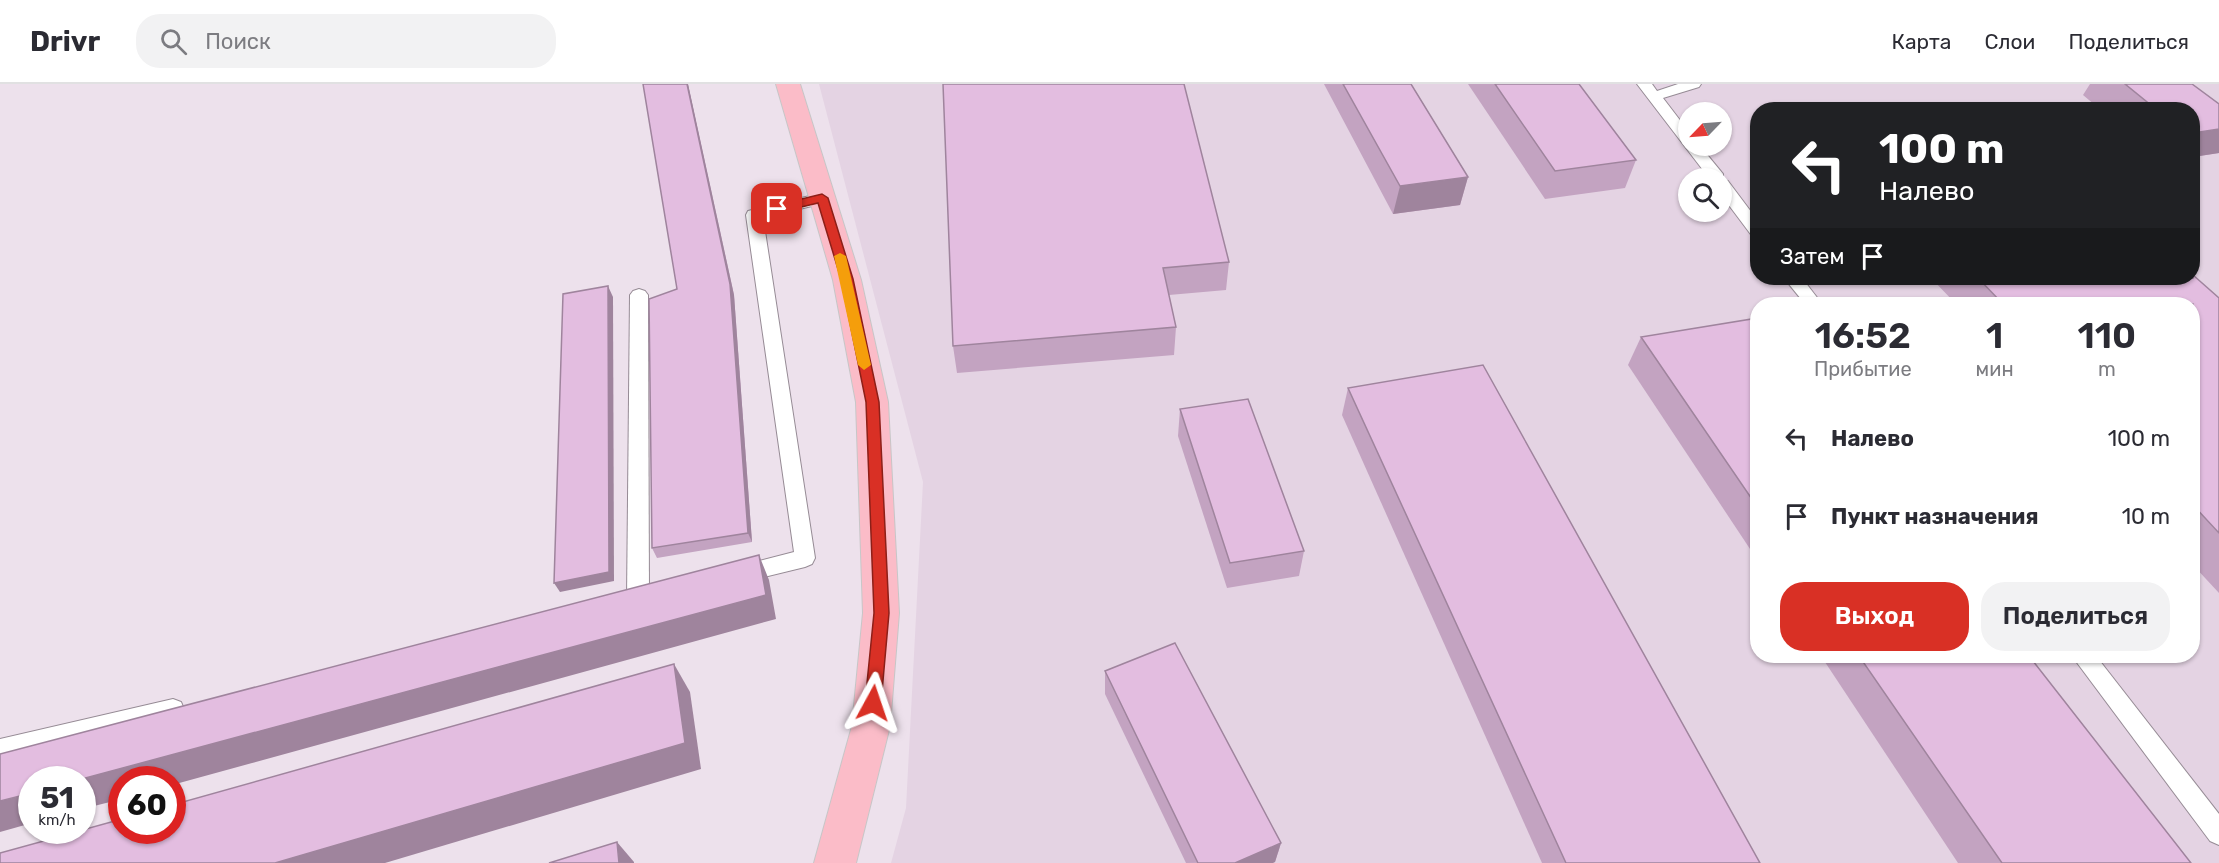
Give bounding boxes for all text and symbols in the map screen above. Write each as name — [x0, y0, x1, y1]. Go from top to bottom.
search box — [136, 14, 556, 68]
text: Drivr — [30, 25, 100, 58]
icon: search — [157, 25, 190, 58]
text: Поиск — [205, 28, 271, 55]
text: Карта — [1891, 29, 1951, 54]
text: Слои — [1984, 29, 2035, 54]
text: Поделиться — [2068, 29, 2189, 54]
north arrow — [1678, 102, 1732, 156]
map controls — [1678, 102, 1732, 222]
text: 100 m — [1879, 124, 2004, 174]
icon: left — [1780, 126, 1858, 204]
button: search — [1678, 168, 1732, 222]
text: Налево — [1879, 175, 1975, 207]
pin — [751, 183, 802, 234]
icon: arrive — [760, 192, 793, 225]
icon: arrive — [1856, 240, 1889, 273]
text: Затем — [1780, 243, 1844, 270]
text: 16:52 — [1815, 314, 1911, 357]
text: 1 — [1986, 314, 2003, 357]
text: 110 — [2078, 314, 2136, 357]
text: Прибытие — [1814, 357, 1912, 381]
text: мин — [1976, 357, 2014, 381]
text: m — [2098, 357, 2116, 381]
icon: left — [1780, 422, 1813, 455]
text: Налево — [1831, 425, 1914, 452]
text: 100 m — [2108, 425, 2170, 452]
icon: arrive — [1780, 500, 1813, 533]
text: Пункт назначения — [1831, 503, 2039, 530]
text: 10 m — [2122, 503, 2170, 530]
button: Выход — [1780, 582, 1969, 651]
button: Поделиться — [1981, 582, 2170, 651]
position arrow — [841, 671, 905, 735]
speed limit sign: 60 — [108, 766, 186, 844]
text: 51 — [40, 780, 74, 816]
text: km/h — [38, 811, 76, 829]

